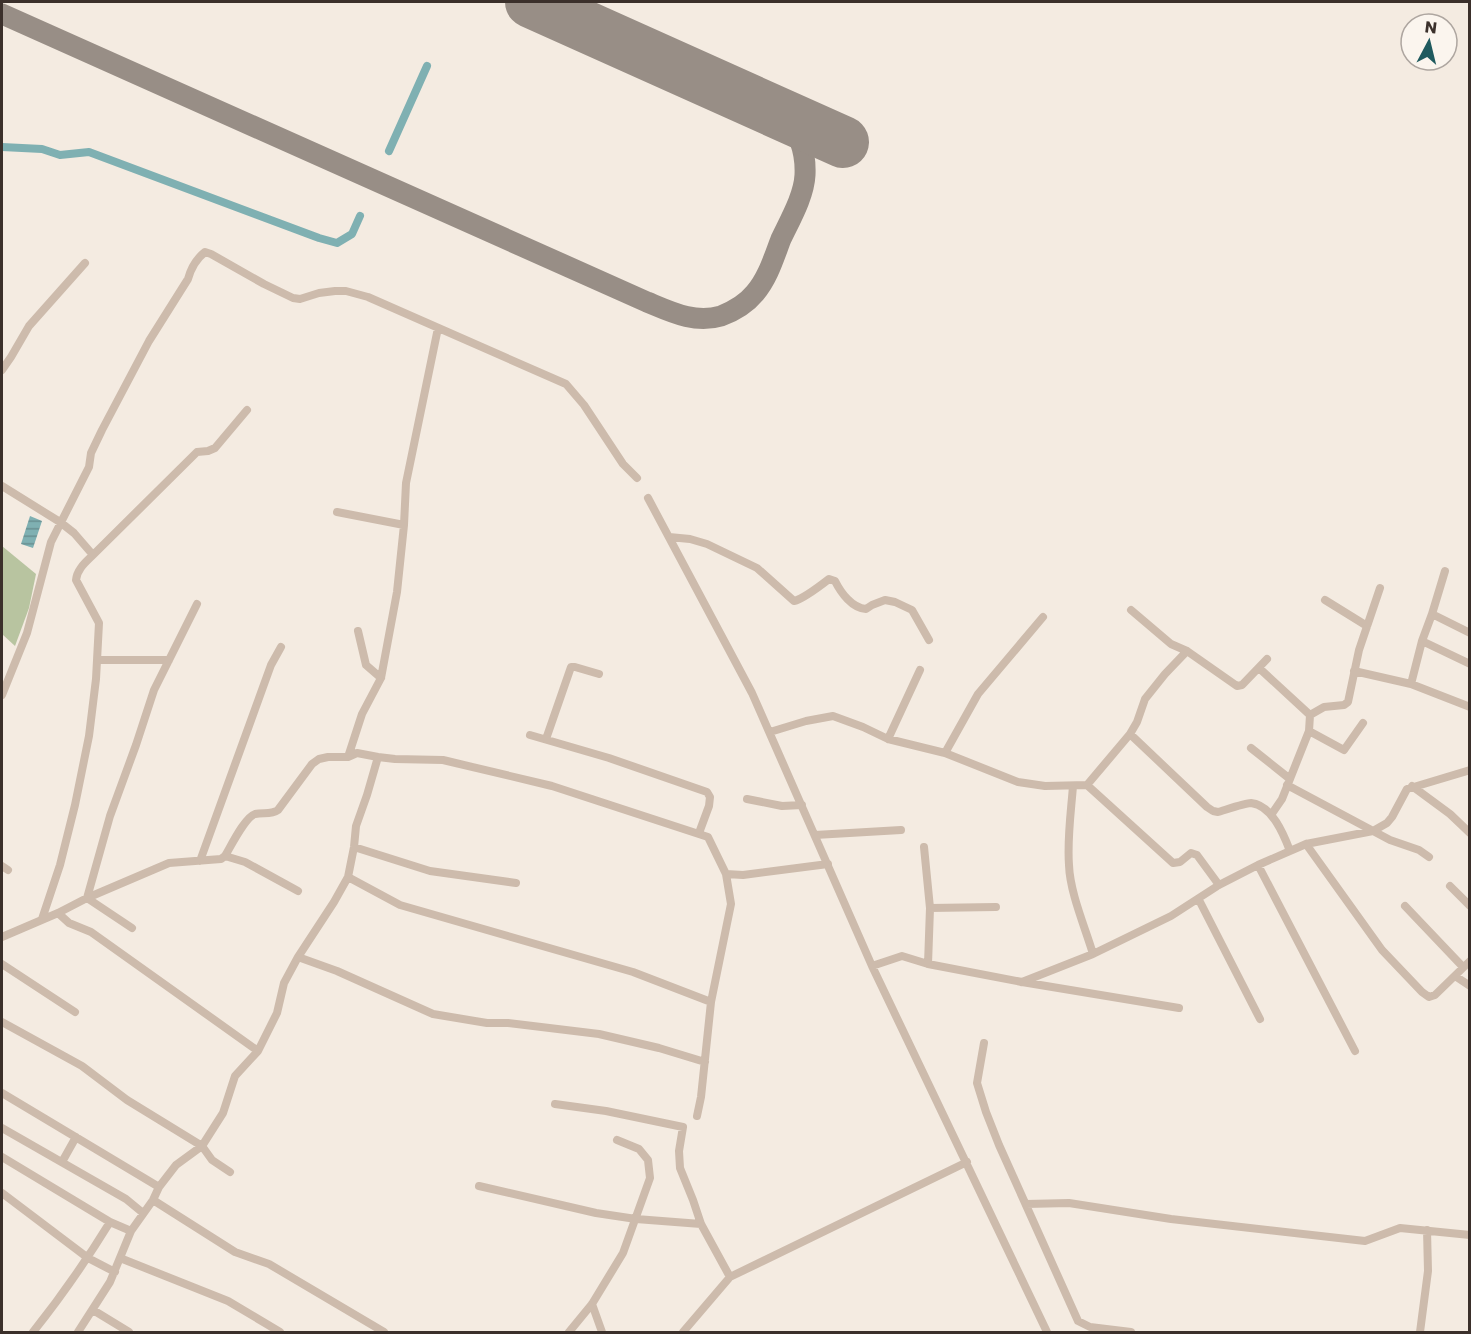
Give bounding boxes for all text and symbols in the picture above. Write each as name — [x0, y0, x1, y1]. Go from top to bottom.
north arrow — [1399, 12, 1459, 72]
text: N — [1423, 15, 1438, 40]

